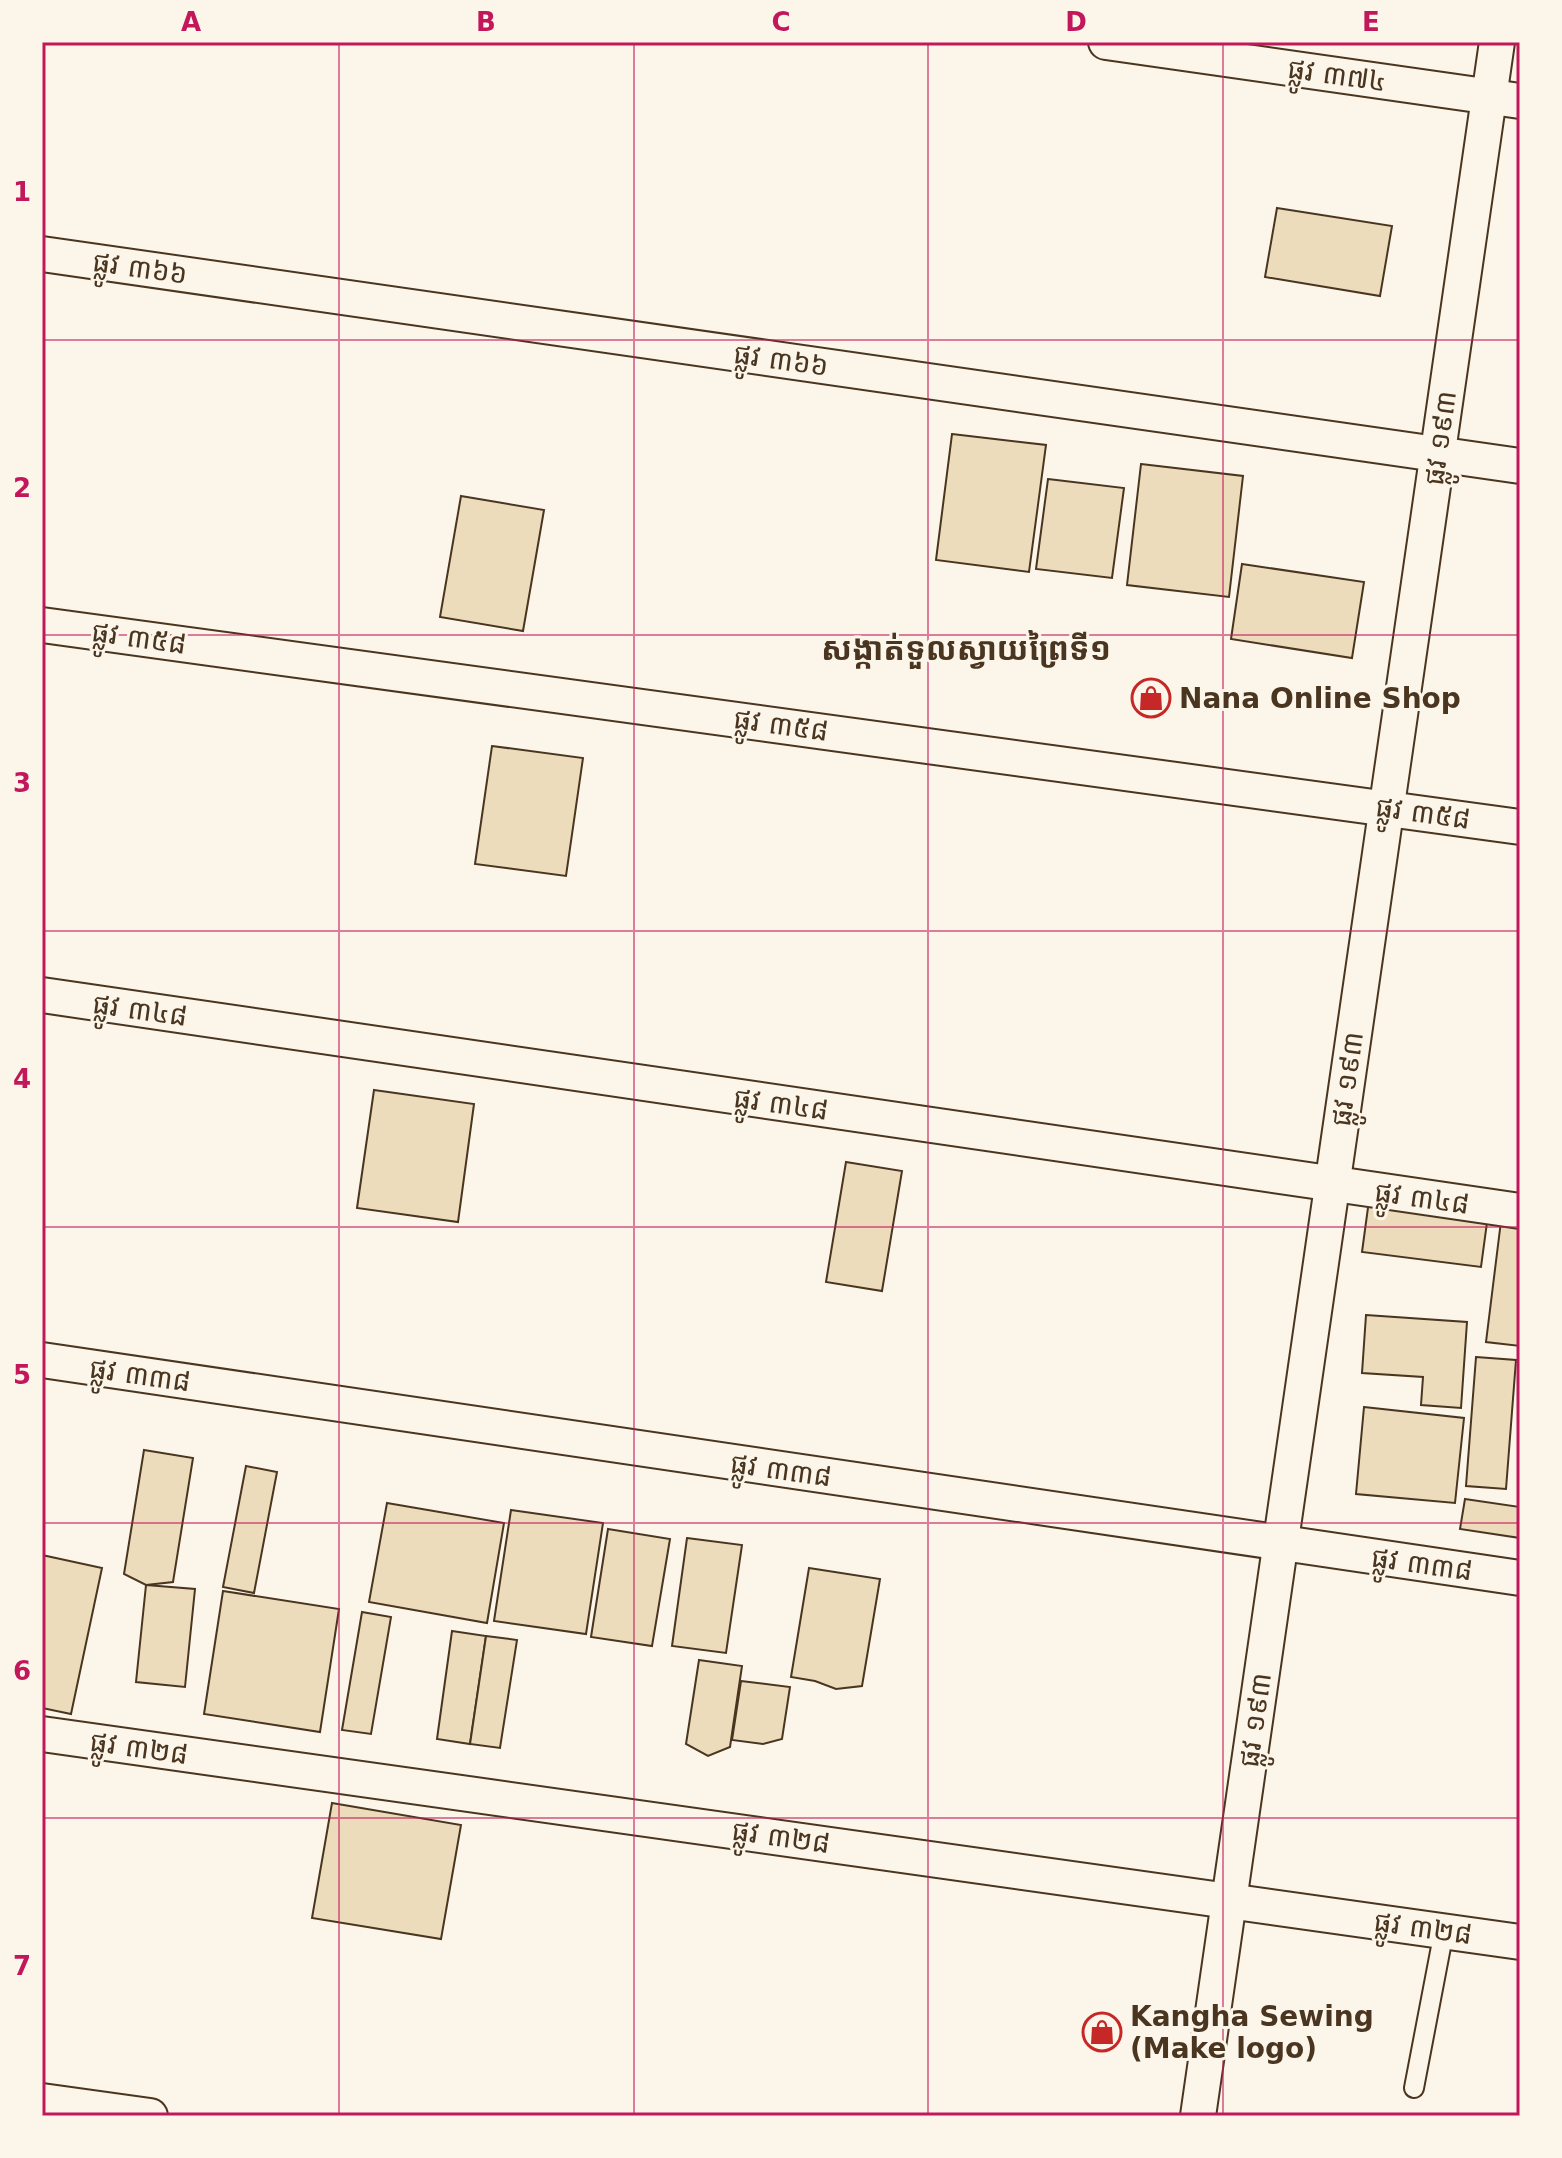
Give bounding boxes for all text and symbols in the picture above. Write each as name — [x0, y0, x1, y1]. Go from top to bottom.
text: A — [181, 7, 201, 37]
text: B — [476, 7, 496, 37]
text: C — [771, 7, 791, 37]
text: D — [1065, 7, 1087, 37]
text: E — [1362, 7, 1380, 37]
street label: ផ្លូវ ៣៧៤ — [1284, 52, 1389, 106]
text: 1 — [13, 177, 31, 207]
street label: ផ្លូវ ៣៦៦ — [89, 245, 190, 299]
street label: ផ្លូវ ៣៦៦ — [730, 337, 831, 391]
street label: ផ្លូវ ១៩៣ — [1417, 388, 1471, 489]
text: 2 — [13, 473, 31, 503]
street label: ផ្លូវ ៣៥៨ — [88, 615, 189, 669]
district label: សង្កាត់ទួលស្វាយព្រៃទី១ — [821, 630, 1111, 669]
shop icon: Nana Online Shop — [1130, 677, 1172, 719]
place label: Nana Online Shop — [1179, 682, 1461, 715]
street label: ផ្លូវ ៣៥៨ — [730, 702, 831, 756]
text: 3 — [13, 768, 31, 798]
street label: ផ្លូវ ៣៥៨ — [1372, 790, 1473, 844]
street label: ផ្លូវ ៣៤៨ — [89, 987, 190, 1041]
street label: ផ្លូវ ១៩៣ — [1324, 1029, 1378, 1130]
text: 4 — [13, 1064, 31, 1094]
street label: ផ្លូវ ៣៤៨ — [730, 1081, 831, 1135]
street label: ផ្លូវ ៣៤៨ — [1371, 1175, 1472, 1229]
street label: ផ្លូវ ៣៣៨ — [86, 1352, 193, 1407]
text: 5 — [13, 1360, 31, 1390]
street label: ផ្លូវ ៣៣៨ — [727, 1447, 834, 1502]
street label: ផ្លូវ ៣៣៨ — [1368, 1541, 1475, 1596]
text: 6 — [13, 1656, 31, 1686]
street label: ផ្លូវ ១៩៣ — [1232, 1670, 1286, 1771]
street label: ផ្លូវ ៣២៨ — [87, 1725, 190, 1779]
street label: ផ្លូវ ៣២៨ — [729, 1814, 832, 1868]
street label: ផ្លូវ ៣២៨ — [1371, 1905, 1474, 1959]
text: 7 — [13, 1951, 31, 1981]
place label: Kangha Sewing (Make logo) — [1130, 2000, 1374, 2065]
shop icon: Kangha Sewing (Make logo) — [1081, 2011, 1123, 2053]

